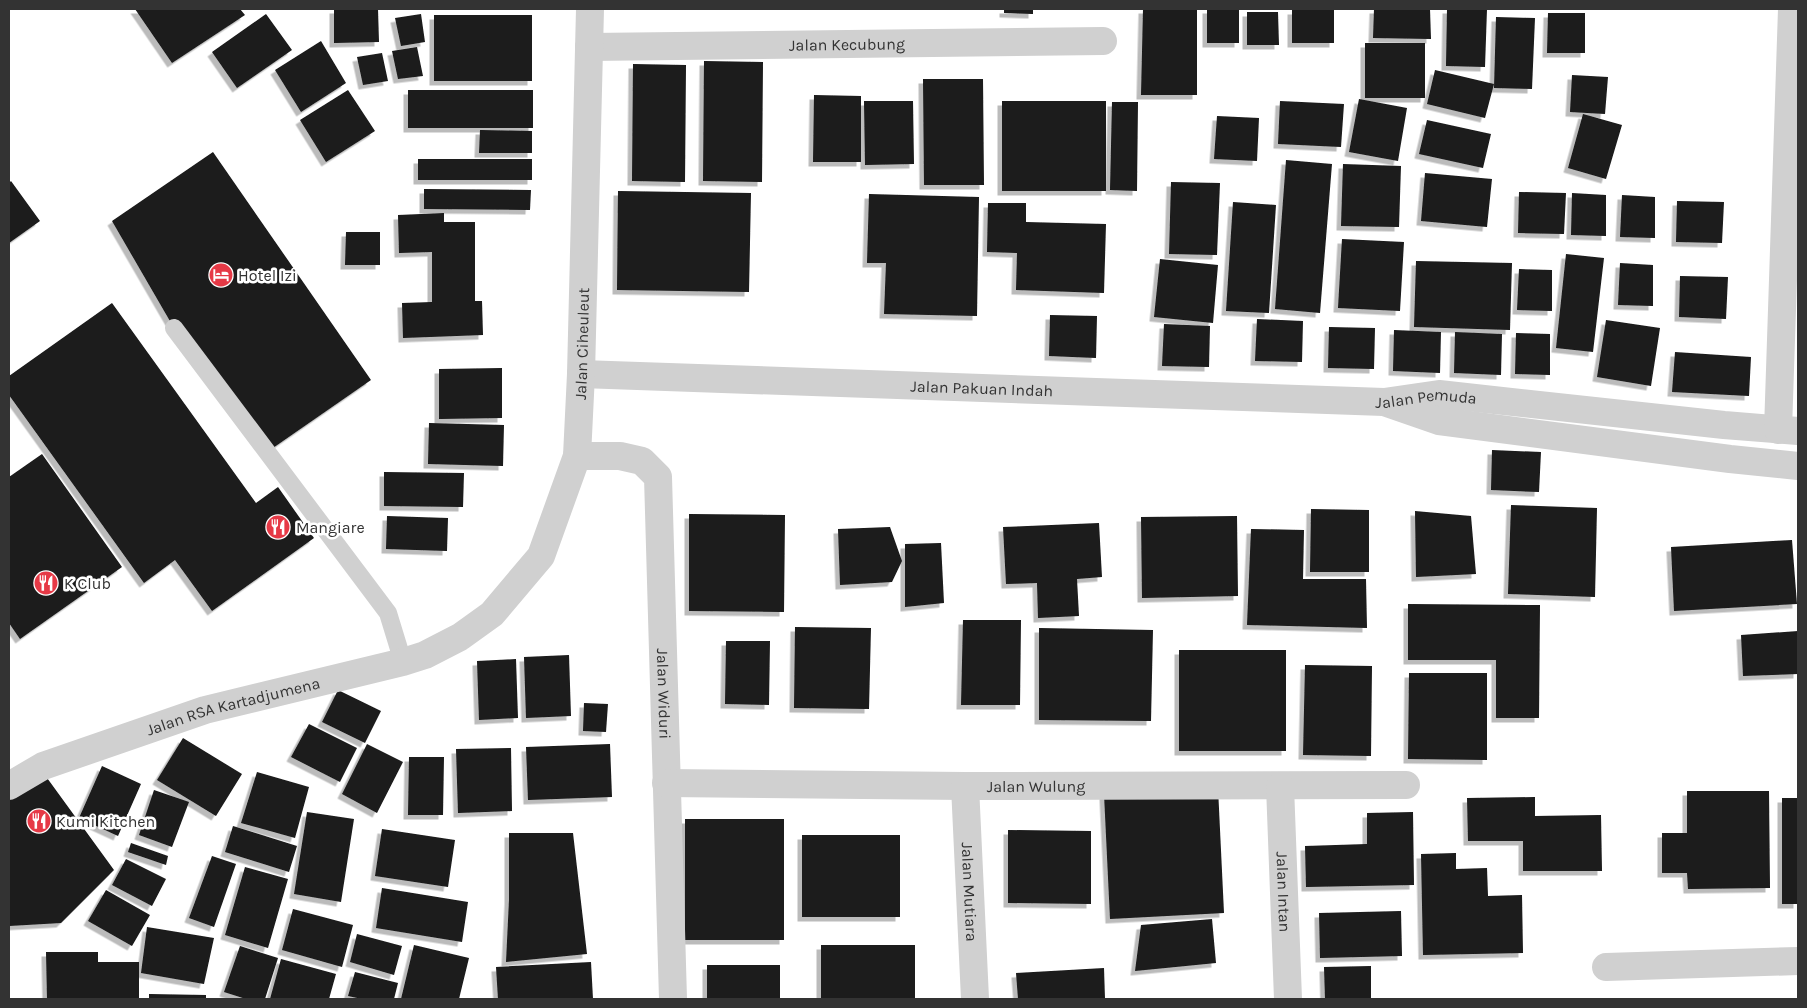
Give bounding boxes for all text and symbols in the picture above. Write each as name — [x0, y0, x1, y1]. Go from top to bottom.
street label: Jalan Kecubung — [789, 34, 905, 55]
hotel icon: Hotel Izi — [208, 262, 234, 288]
place label: Hotel Izi — [238, 266, 297, 285]
street label: Jalan Ciheuleut — [571, 287, 593, 401]
street label: Jalan Pakuan Indah — [910, 376, 1053, 400]
street label: Jalan Pemuda — [1375, 385, 1478, 412]
restaurant icon: Mangiare — [265, 514, 291, 540]
place label: Mangiare — [296, 518, 365, 537]
restaurant icon: K Club — [33, 570, 59, 596]
place label: K Club — [64, 574, 111, 593]
street label: Jalan Widuri — [653, 648, 675, 739]
street label: Jalan RSA Kartadjumena — [144, 673, 322, 740]
street label: Jalan Wulung — [987, 777, 1085, 796]
restaurant icon: Kumi Kitchen — [26, 808, 52, 834]
place label: Kumi Kitchen — [56, 812, 155, 831]
street label: Jalan Mutiara — [958, 842, 981, 942]
street label: Jalan Intan — [1272, 851, 1294, 933]

